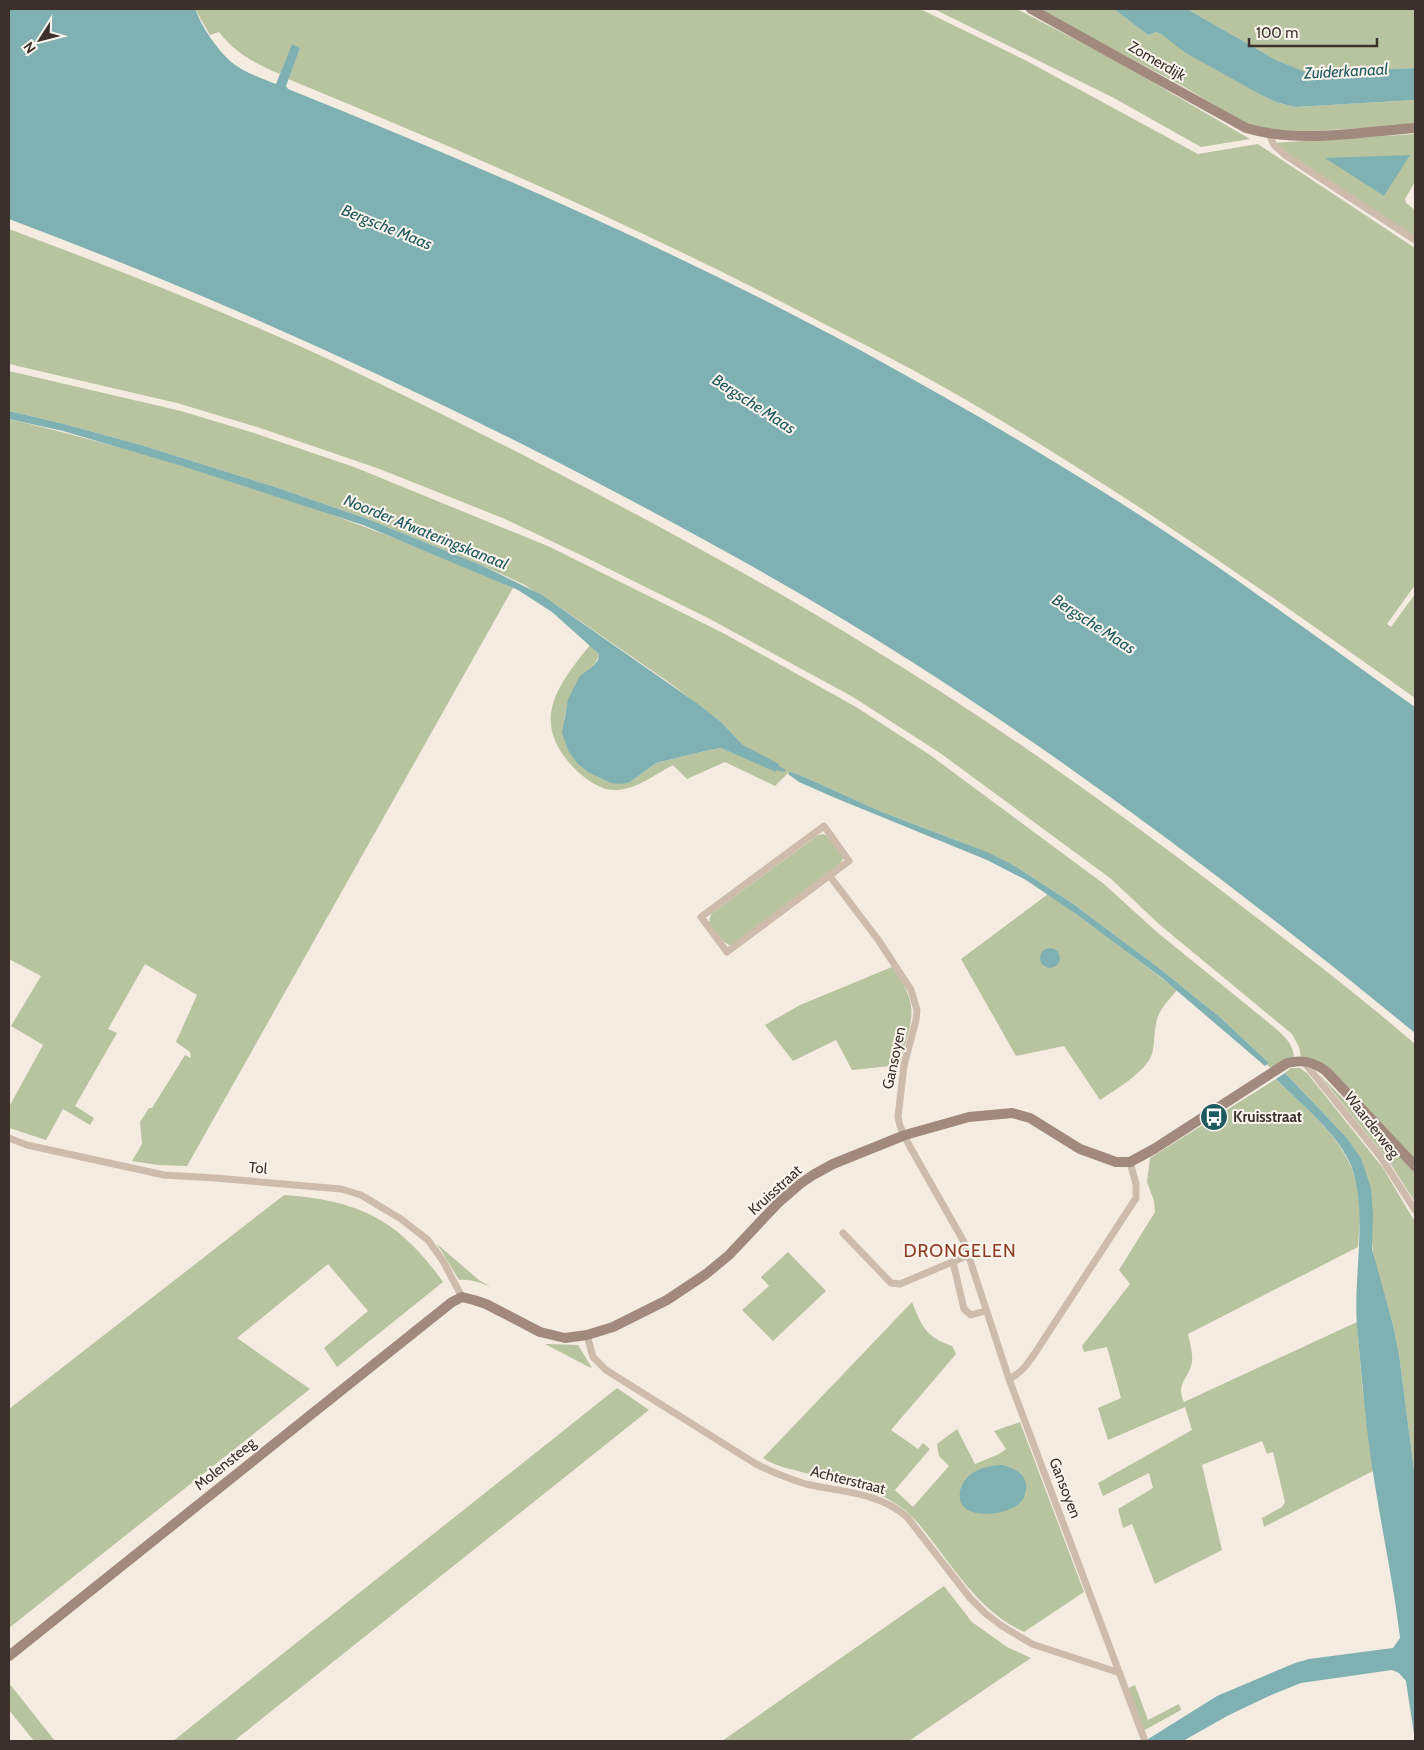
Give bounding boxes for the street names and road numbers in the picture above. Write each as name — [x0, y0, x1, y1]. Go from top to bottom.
street label: Zomerdijk — [1125, 37, 1189, 85]
street label: Gansoyen — [879, 1025, 909, 1091]
street label: Waarderweg — [1341, 1088, 1404, 1162]
street label: Tol — [248, 1158, 269, 1178]
street label: Kruisstraat — [745, 1161, 805, 1219]
street label: Molensteeg — [191, 1433, 260, 1494]
street label: Gansoyen — [1045, 1455, 1085, 1521]
street label: Achterstraat — [809, 1462, 887, 1498]

